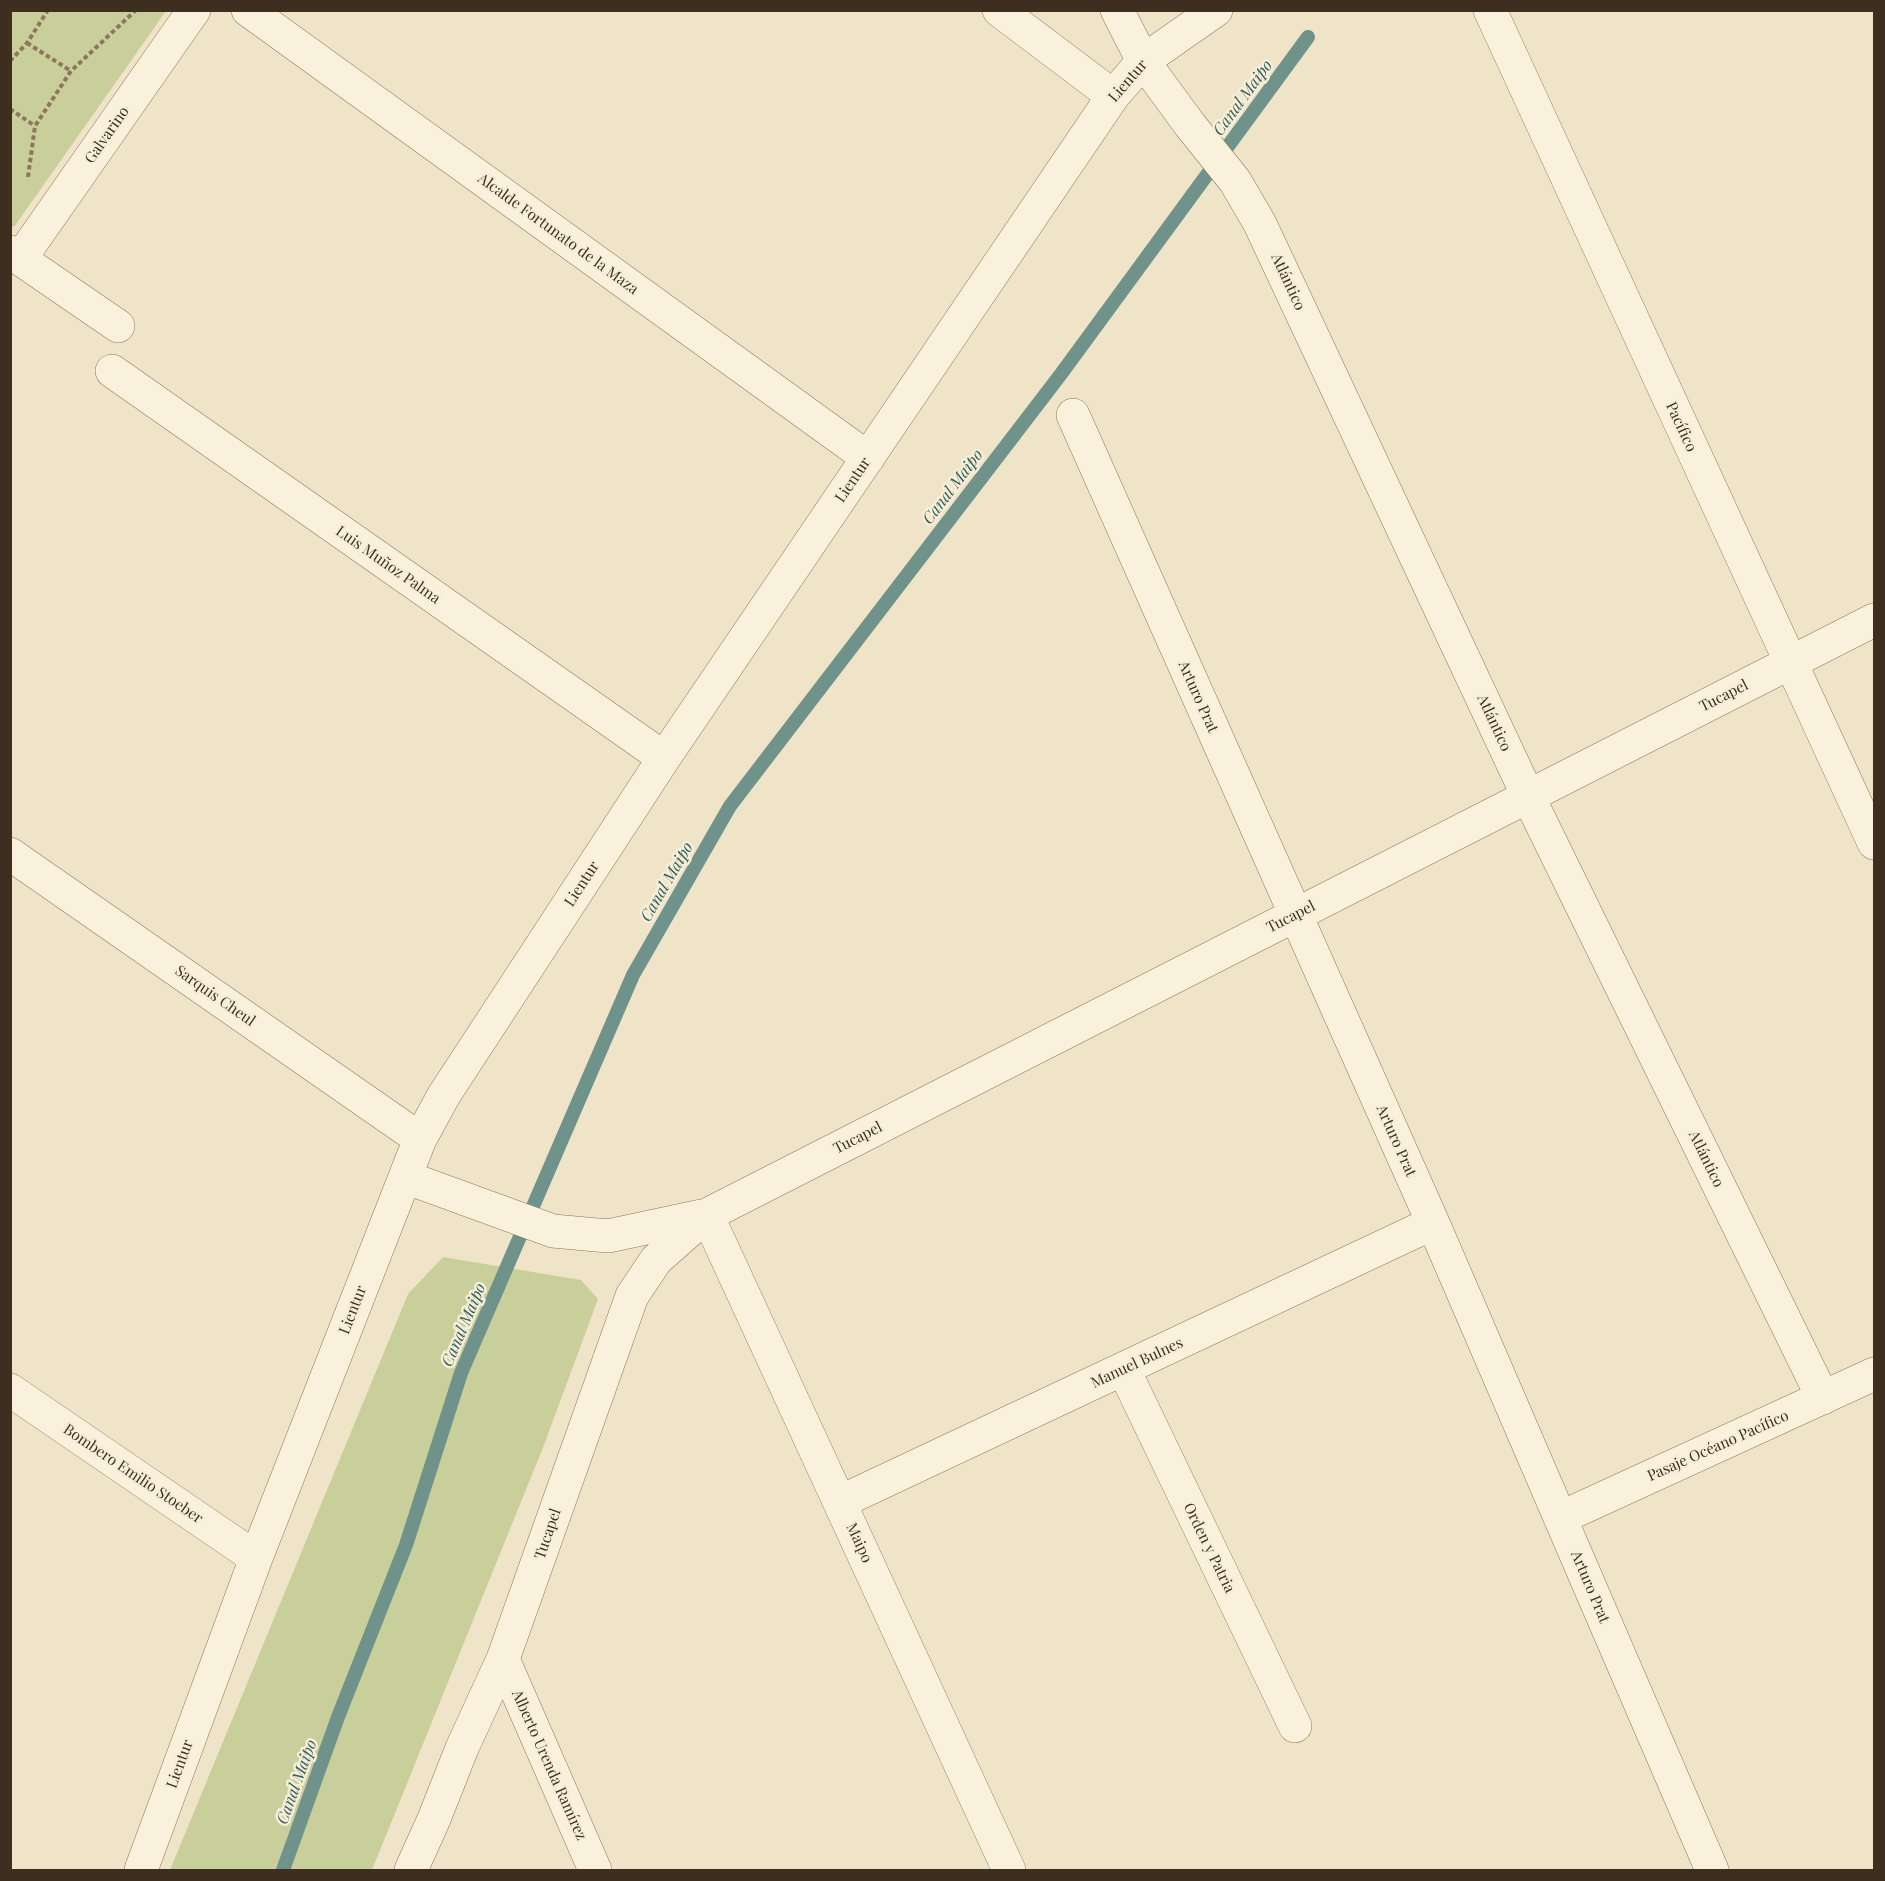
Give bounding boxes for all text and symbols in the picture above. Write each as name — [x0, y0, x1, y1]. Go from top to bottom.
street label: Lientur — [1105, 56, 1151, 106]
water label: Canal Maipo — [1209, 57, 1277, 139]
street label: Galvarino — [81, 103, 133, 167]
street label: Alcalde Fortunato de la Maza — [474, 170, 642, 298]
street label: Atlántico — [1267, 251, 1309, 313]
street label: Pacífico — [1662, 399, 1700, 455]
water label: Canal Maipo — [919, 446, 987, 528]
street label: Lientur — [831, 454, 875, 506]
street label: Luis Muñoz Palma — [332, 522, 444, 608]
street label: Arturo Prat — [1174, 658, 1222, 736]
street label: Tucapel — [1697, 676, 1751, 716]
street label: Atlántico — [1473, 692, 1515, 754]
water label: Canal Maipo — [637, 839, 697, 925]
street label: Lientur — [561, 858, 603, 910]
street label: Tucapel — [1264, 897, 1318, 937]
street label: Sarquis Cheul — [171, 962, 259, 1030]
street label: Arturo Prat — [1372, 1102, 1420, 1180]
street label: Tucapel — [831, 1118, 885, 1158]
street label: Atlántico — [1685, 1128, 1727, 1190]
water label: Canal Maipo — [438, 1281, 490, 1369]
street label: Lientur — [336, 1283, 370, 1337]
street label: Manuel Bulnes — [1088, 1334, 1186, 1392]
street label: Pasaje Océano Pacífico — [1645, 1407, 1791, 1485]
street label: Bombero Emilio Stoeber — [60, 1420, 206, 1528]
street label: Orden y Patria — [1179, 1500, 1239, 1596]
street label: Tucapel — [531, 1506, 565, 1562]
street label: Maipo — [842, 1520, 876, 1566]
street label: Arturo Prat — [1567, 1548, 1613, 1626]
street label: Alberto Urenda Ramírez — [508, 1687, 590, 1843]
street label: Lientur — [163, 1737, 197, 1791]
water label: Canal Maipo — [273, 1737, 321, 1827]

